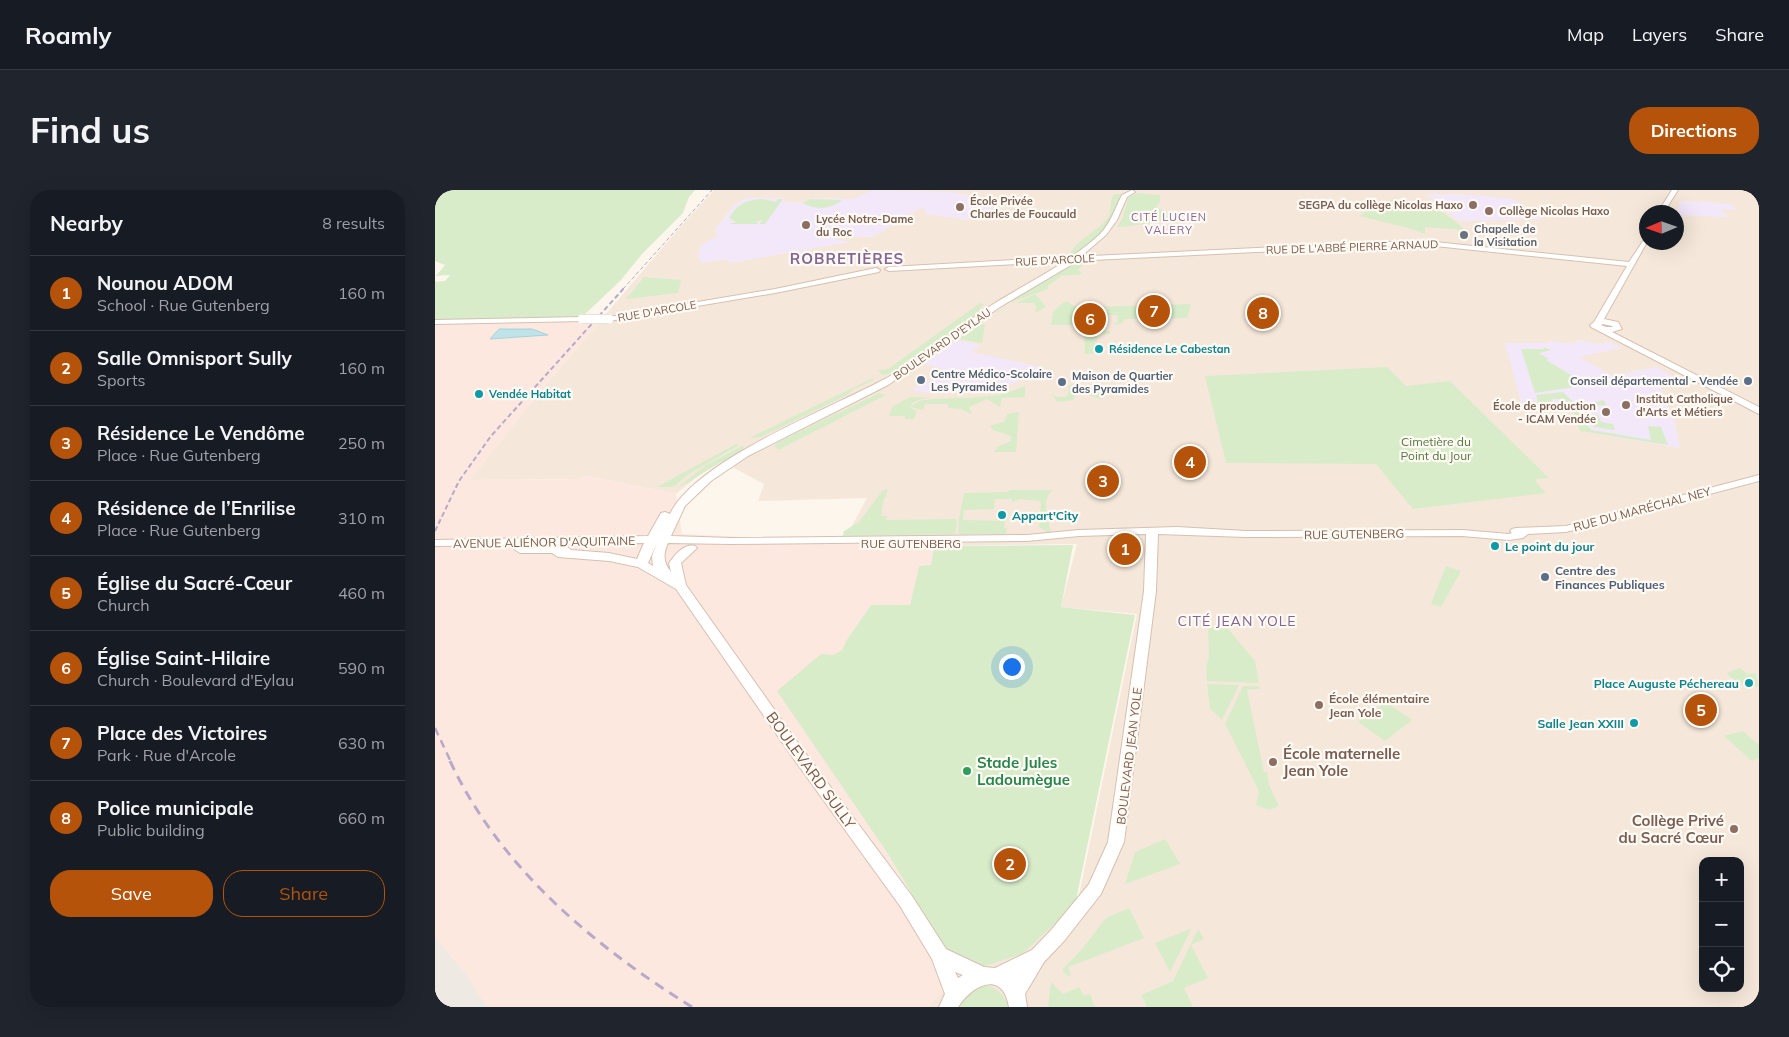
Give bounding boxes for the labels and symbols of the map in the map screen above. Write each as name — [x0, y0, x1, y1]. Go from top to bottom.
place label: École Privée Charles de Foucauld — [970, 194, 1077, 221]
place label: SEGPA du collège Nicolas Haxo — [1298, 198, 1463, 212]
marker: SEGPA du collège Nicolas Haxo — [1467, 199, 1479, 211]
marker: École Privée Charles de Foucauld — [954, 201, 966, 213]
place label: Collège Nicolas Haxo — [1499, 204, 1610, 218]
marker: Collège Nicolas Haxo — [1483, 205, 1495, 217]
north arrow — [1639, 205, 1684, 250]
district label: CITÉ LUCIEN VALERY — [1131, 210, 1207, 237]
place label: Lycée Notre-Dame du Roc — [816, 212, 913, 239]
marker: Lycée Notre-Dame du Roc — [800, 219, 812, 231]
place label: Chapelle de la Visitation — [1474, 222, 1537, 249]
marker: Chapelle de la Visitation — [1458, 229, 1470, 241]
street label: RUE DE L'ABBÉ PIERRE ARNAUD — [1266, 237, 1438, 257]
district label: ROBRETIÈRES — [790, 249, 904, 268]
street label: RUE D'ARCOLE — [1015, 251, 1095, 269]
pin: 7 — [1138, 292, 1170, 330]
pin: 8 — [1247, 294, 1279, 332]
street label: RUE D'ARCOLE — [617, 297, 697, 325]
pin: 6 — [1074, 300, 1106, 338]
street label: BOULEVARD D'EYLAU — [890, 305, 994, 383]
place label: Résidence Le Cabestan — [1109, 342, 1230, 356]
marker: Résidence Le Cabestan — [1093, 343, 1105, 355]
place label: Centre Médico-Scolaire Les Pyramides — [931, 367, 1052, 394]
place label: Maison de Quartier des Pyramides — [1072, 369, 1174, 396]
marker: Centre Médico-Scolaire Les Pyramides — [915, 374, 927, 386]
place label: Conseil départemental - Vendée — [1570, 374, 1738, 388]
marker: Conseil départemental - Vendée — [1742, 375, 1754, 387]
marker: Maison de Quartier des Pyramides — [1056, 376, 1068, 388]
place label: Vendée Habitat — [488, 387, 571, 401]
marker: Vendée Habitat — [473, 388, 485, 400]
place label: Institut Catholique d'Arts et Métiers — [1636, 392, 1733, 419]
place label: École de production - ICAM Vendée — [1493, 399, 1596, 426]
marker: Institut Catholique d'Arts et Métiers — [1620, 399, 1632, 411]
marker: École de production - ICAM Vendée — [1600, 406, 1612, 418]
park label: Cimetière du Point du Jour — [1401, 434, 1472, 463]
pin: 4 — [1174, 443, 1206, 481]
pin: 3 — [1087, 462, 1119, 500]
street label: RUE DU MARÉCHAL NEY — [1572, 483, 1713, 535]
place label: Appart'City — [1012, 508, 1079, 523]
marker: Appart'City — [996, 509, 1008, 521]
street label: RUE GUTENBERG — [1304, 526, 1404, 542]
pin: 1 — [1109, 530, 1141, 568]
street label: AVENUE ALIÉNOR D'AQUITAINE — [453, 533, 635, 551]
street label: RUE GUTENBERG — [861, 536, 961, 551]
place label: Le point du jour — [1505, 539, 1595, 554]
marker: Le point du jour — [1489, 540, 1501, 552]
place label: Centre des Finances Publiques — [1555, 563, 1665, 592]
marker: Centre des Finances Publiques — [1539, 571, 1551, 583]
district label: CITÉ JEAN YOLE — [1177, 612, 1297, 630]
your location — [999, 654, 1025, 680]
place label: Place Auguste Péchereau — [1594, 676, 1739, 691]
marker: Place Auguste Péchereau — [1743, 677, 1755, 689]
street label: BOULEVARD JEAN YOLE — [1113, 687, 1145, 825]
place label: École élémentaire Jean Yole — [1329, 691, 1430, 720]
pin: 5 — [1685, 691, 1717, 729]
marker: École élémentaire Jean Yole — [1313, 699, 1325, 711]
street label: BOULEVARD SULLY — [762, 708, 860, 833]
place label: Salle Jean XXIII — [1537, 716, 1624, 731]
marker: Salle Jean XXIII — [1628, 717, 1640, 729]
place label: École maternelle Jean Yole — [1283, 744, 1400, 780]
place label: Stade Jules Ladoumègue — [977, 753, 1070, 789]
marker: École maternelle Jean Yole — [1267, 756, 1279, 768]
marker: Stade Jules Ladoumègue — [961, 765, 973, 777]
place label: Collège Privé du Sacré Cœur — [1618, 811, 1724, 847]
marker: Collège Privé du Sacré Cœur — [1728, 823, 1740, 835]
pin: 2 — [994, 845, 1026, 883]

